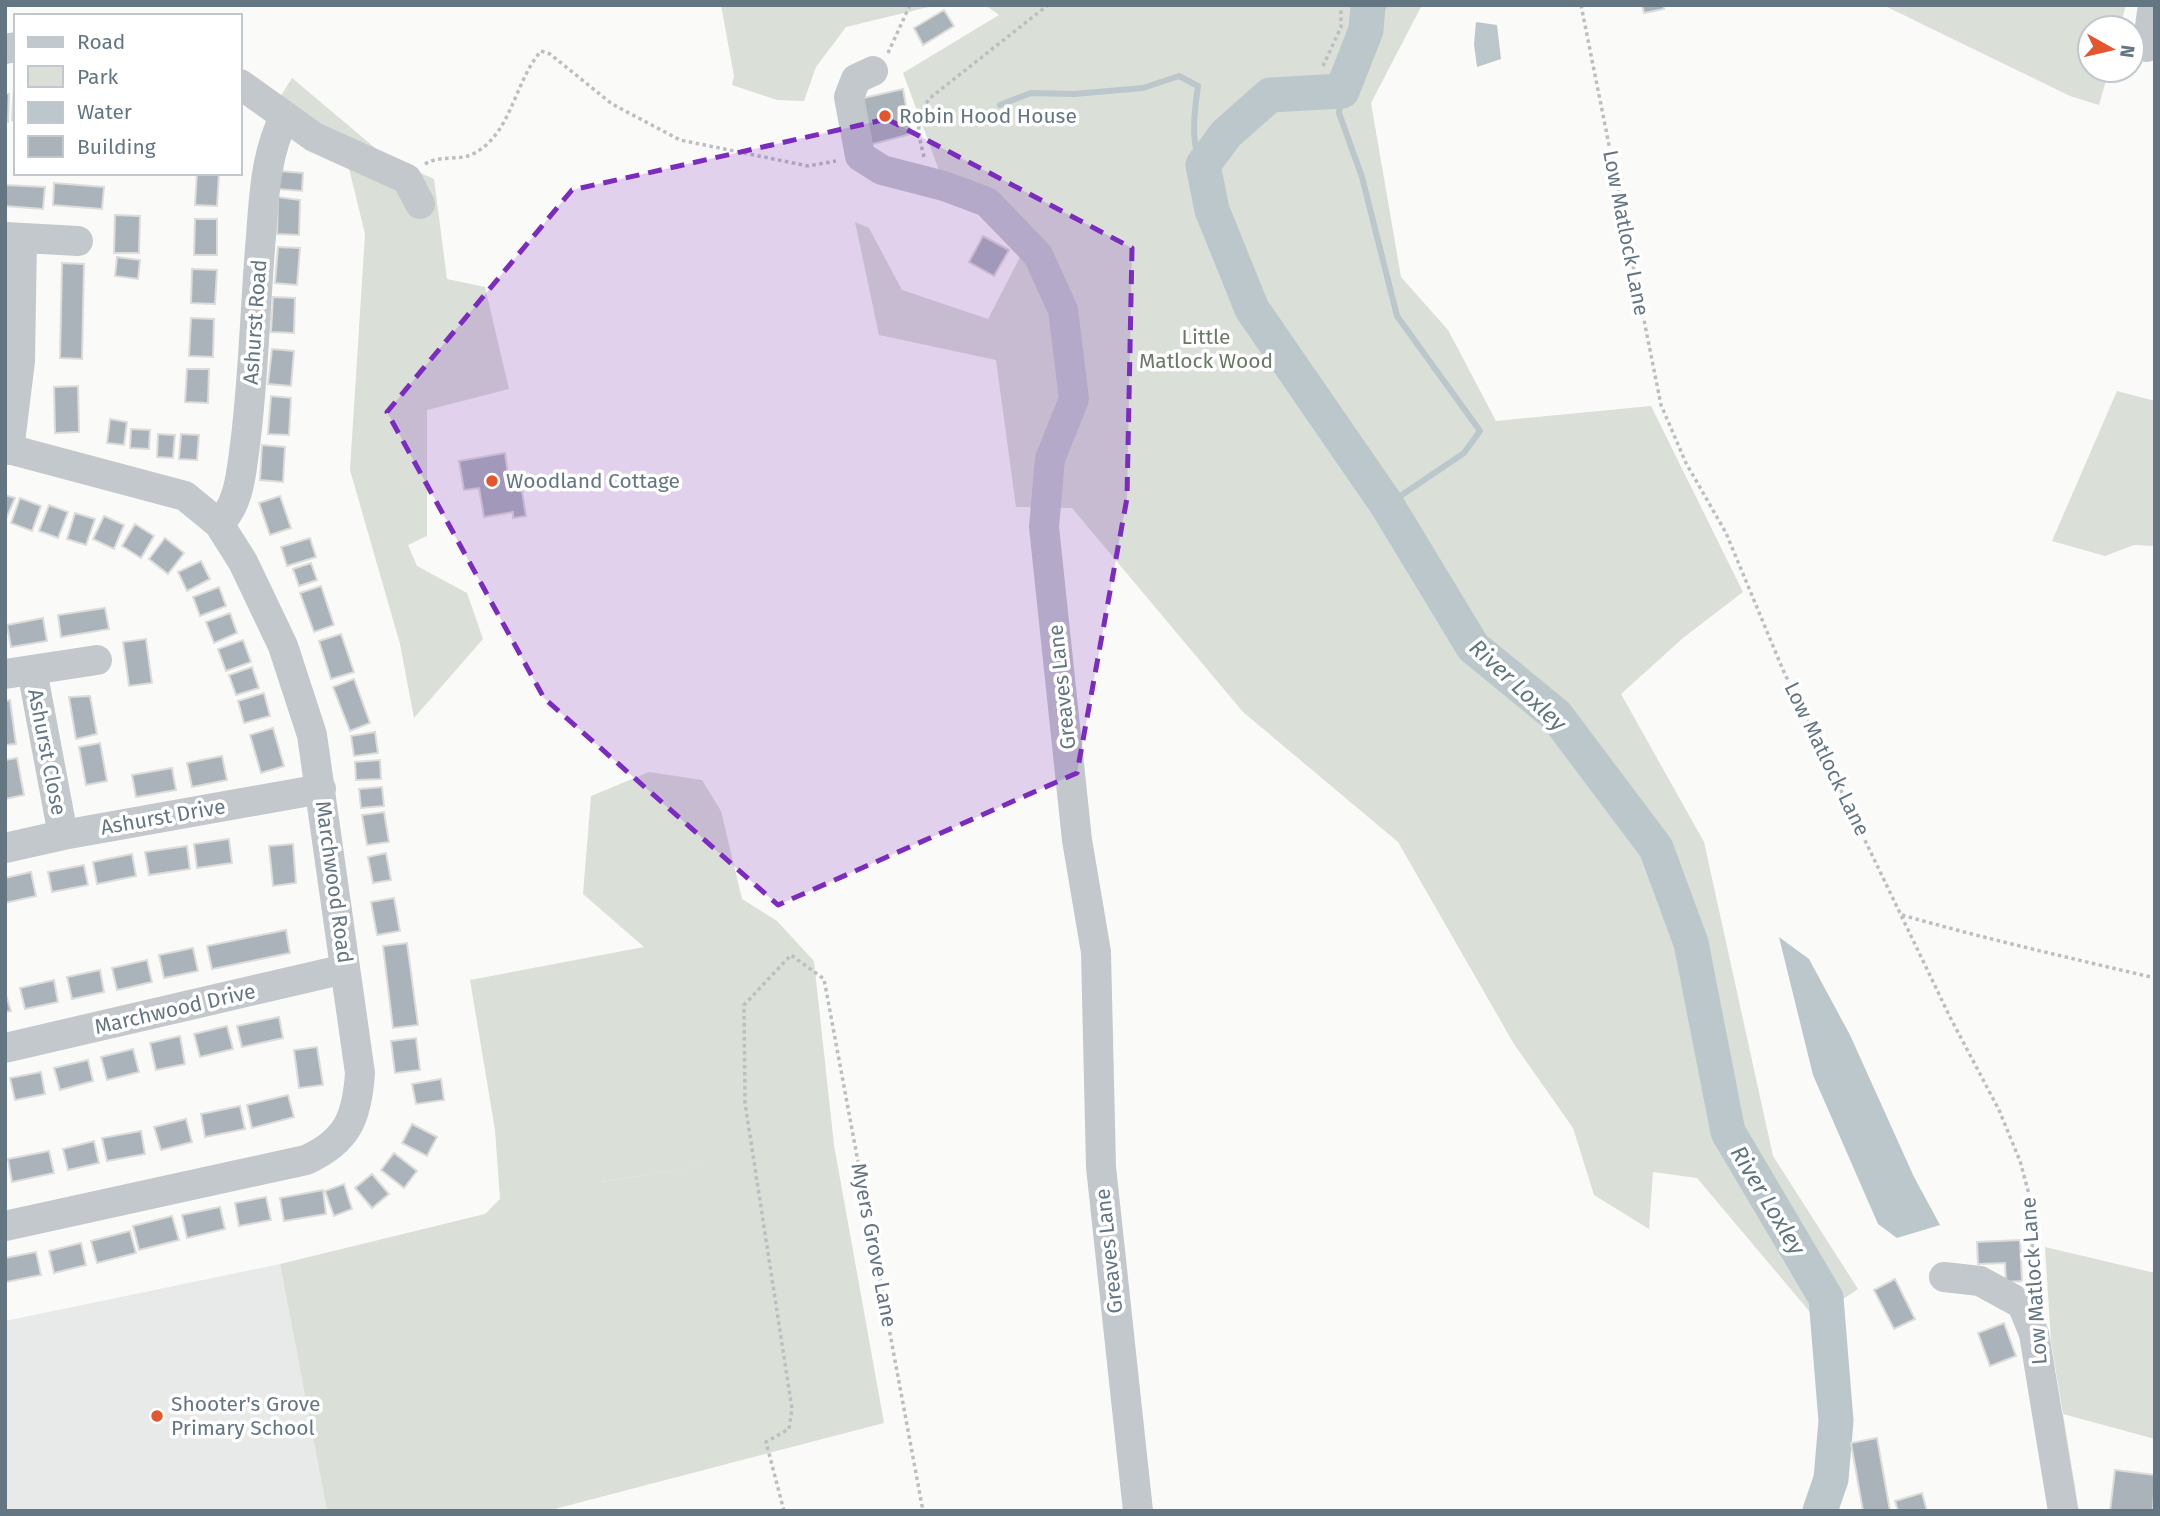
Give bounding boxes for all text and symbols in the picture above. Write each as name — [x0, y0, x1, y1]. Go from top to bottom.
legend — [14, 14, 242, 175]
north arrow — [2076, 14, 2146, 84]
text: Road — [77, 29, 125, 55]
text: N — [2115, 43, 2140, 59]
text: Park — [77, 64, 119, 90]
text: Water — [77, 99, 132, 125]
place label: Robin Hood House — [899, 103, 1077, 129]
marker: Robin Hood House — [877, 108, 893, 124]
text: Building — [77, 134, 156, 160]
street label: Low Matlock Lane — [1597, 148, 1655, 318]
street label: Ashurst Road — [238, 258, 272, 386]
park label: Little Matlock Wood — [1139, 324, 1273, 374]
place label: Woodland Cottage — [506, 468, 680, 494]
marker: Woodland Cottage — [484, 473, 500, 489]
street label: Greaves Lane — [1043, 623, 1081, 751]
water label: River Loxley — [1464, 633, 1573, 737]
street label: Low Matlock Lane — [1778, 678, 1876, 840]
street label: Ashurst Close — [22, 687, 72, 817]
street label: Ashurst Drive — [99, 793, 227, 841]
street label: Marchwood Road — [310, 799, 358, 965]
street label: Marchwood Drive — [92, 978, 258, 1040]
water label: River Loxley — [1725, 1140, 1812, 1260]
street label: Myers Grove Lane — [845, 1161, 903, 1329]
street label: Greaves Lane — [1090, 1187, 1128, 1315]
street label: Low Matlock Lane — [2015, 1196, 2053, 1366]
place label: Shooter's Grove Primary School — [171, 1391, 321, 1441]
marker: Shooter's Grove Primary School — [149, 1408, 165, 1424]

